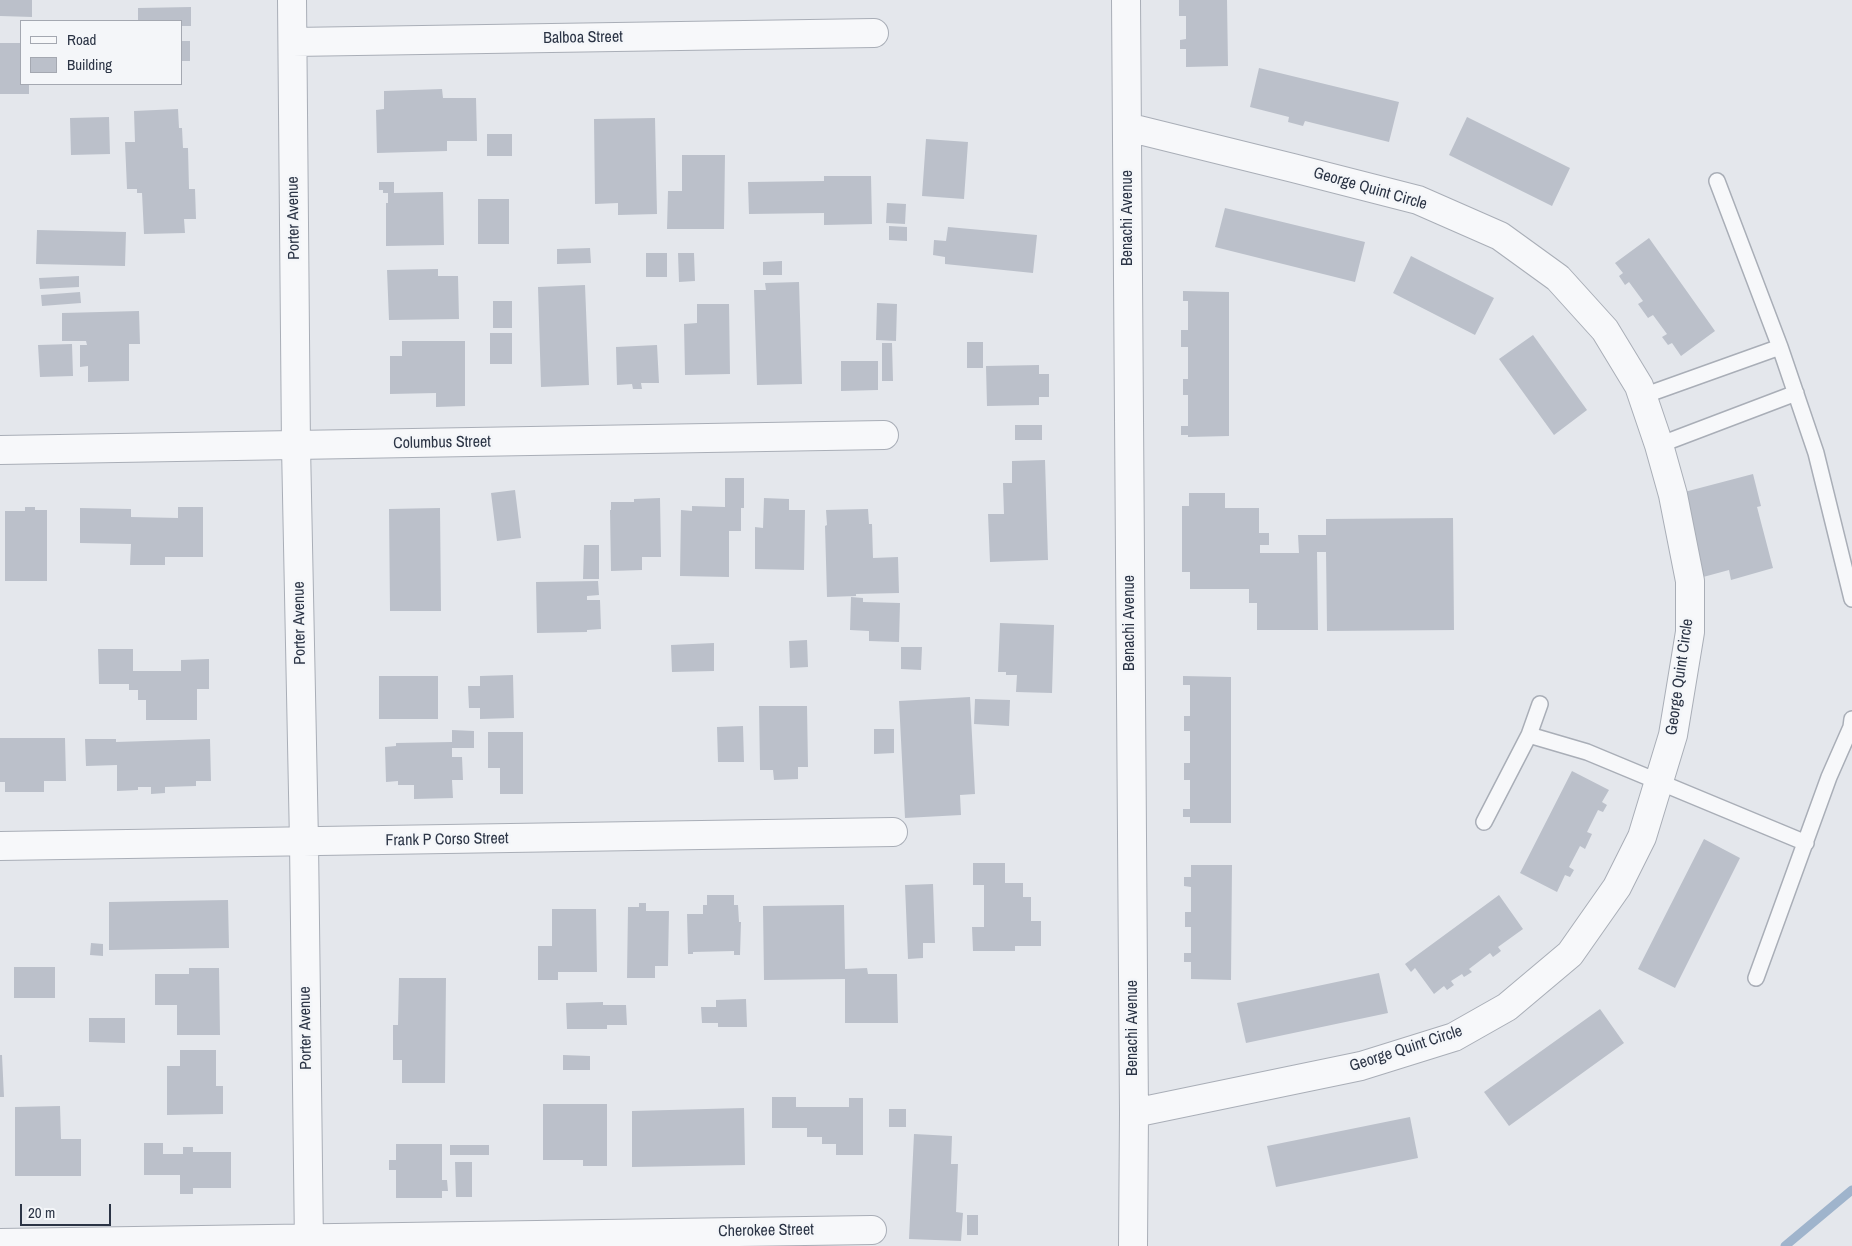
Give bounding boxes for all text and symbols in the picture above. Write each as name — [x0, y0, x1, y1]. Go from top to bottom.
legend — [20, 20, 182, 85]
street label: Balboa Street — [543, 28, 623, 48]
text: Road — [67, 29, 96, 50]
text: Building — [67, 54, 112, 75]
street label: George Quint Circle — [1311, 164, 1429, 214]
street label: Benachi Avenue — [1118, 170, 1138, 266]
street label: Porter Avenue — [284, 176, 304, 260]
street label: Columbus Street — [393, 433, 491, 453]
street label: Benachi Avenue — [1120, 575, 1140, 671]
street label: Porter Avenue — [290, 581, 310, 665]
street label: George Quint Circle — [1662, 618, 1698, 736]
street label: Frank P Corso Street — [385, 829, 509, 851]
street label: Benachi Avenue — [1123, 980, 1143, 1076]
street label: Porter Avenue — [296, 986, 316, 1070]
street label: George Quint Circle — [1347, 1022, 1465, 1076]
scale bar — [22, 1194, 114, 1226]
text: 20 m — [28, 1202, 55, 1223]
street label: Cherokee Street — [718, 1221, 814, 1241]

